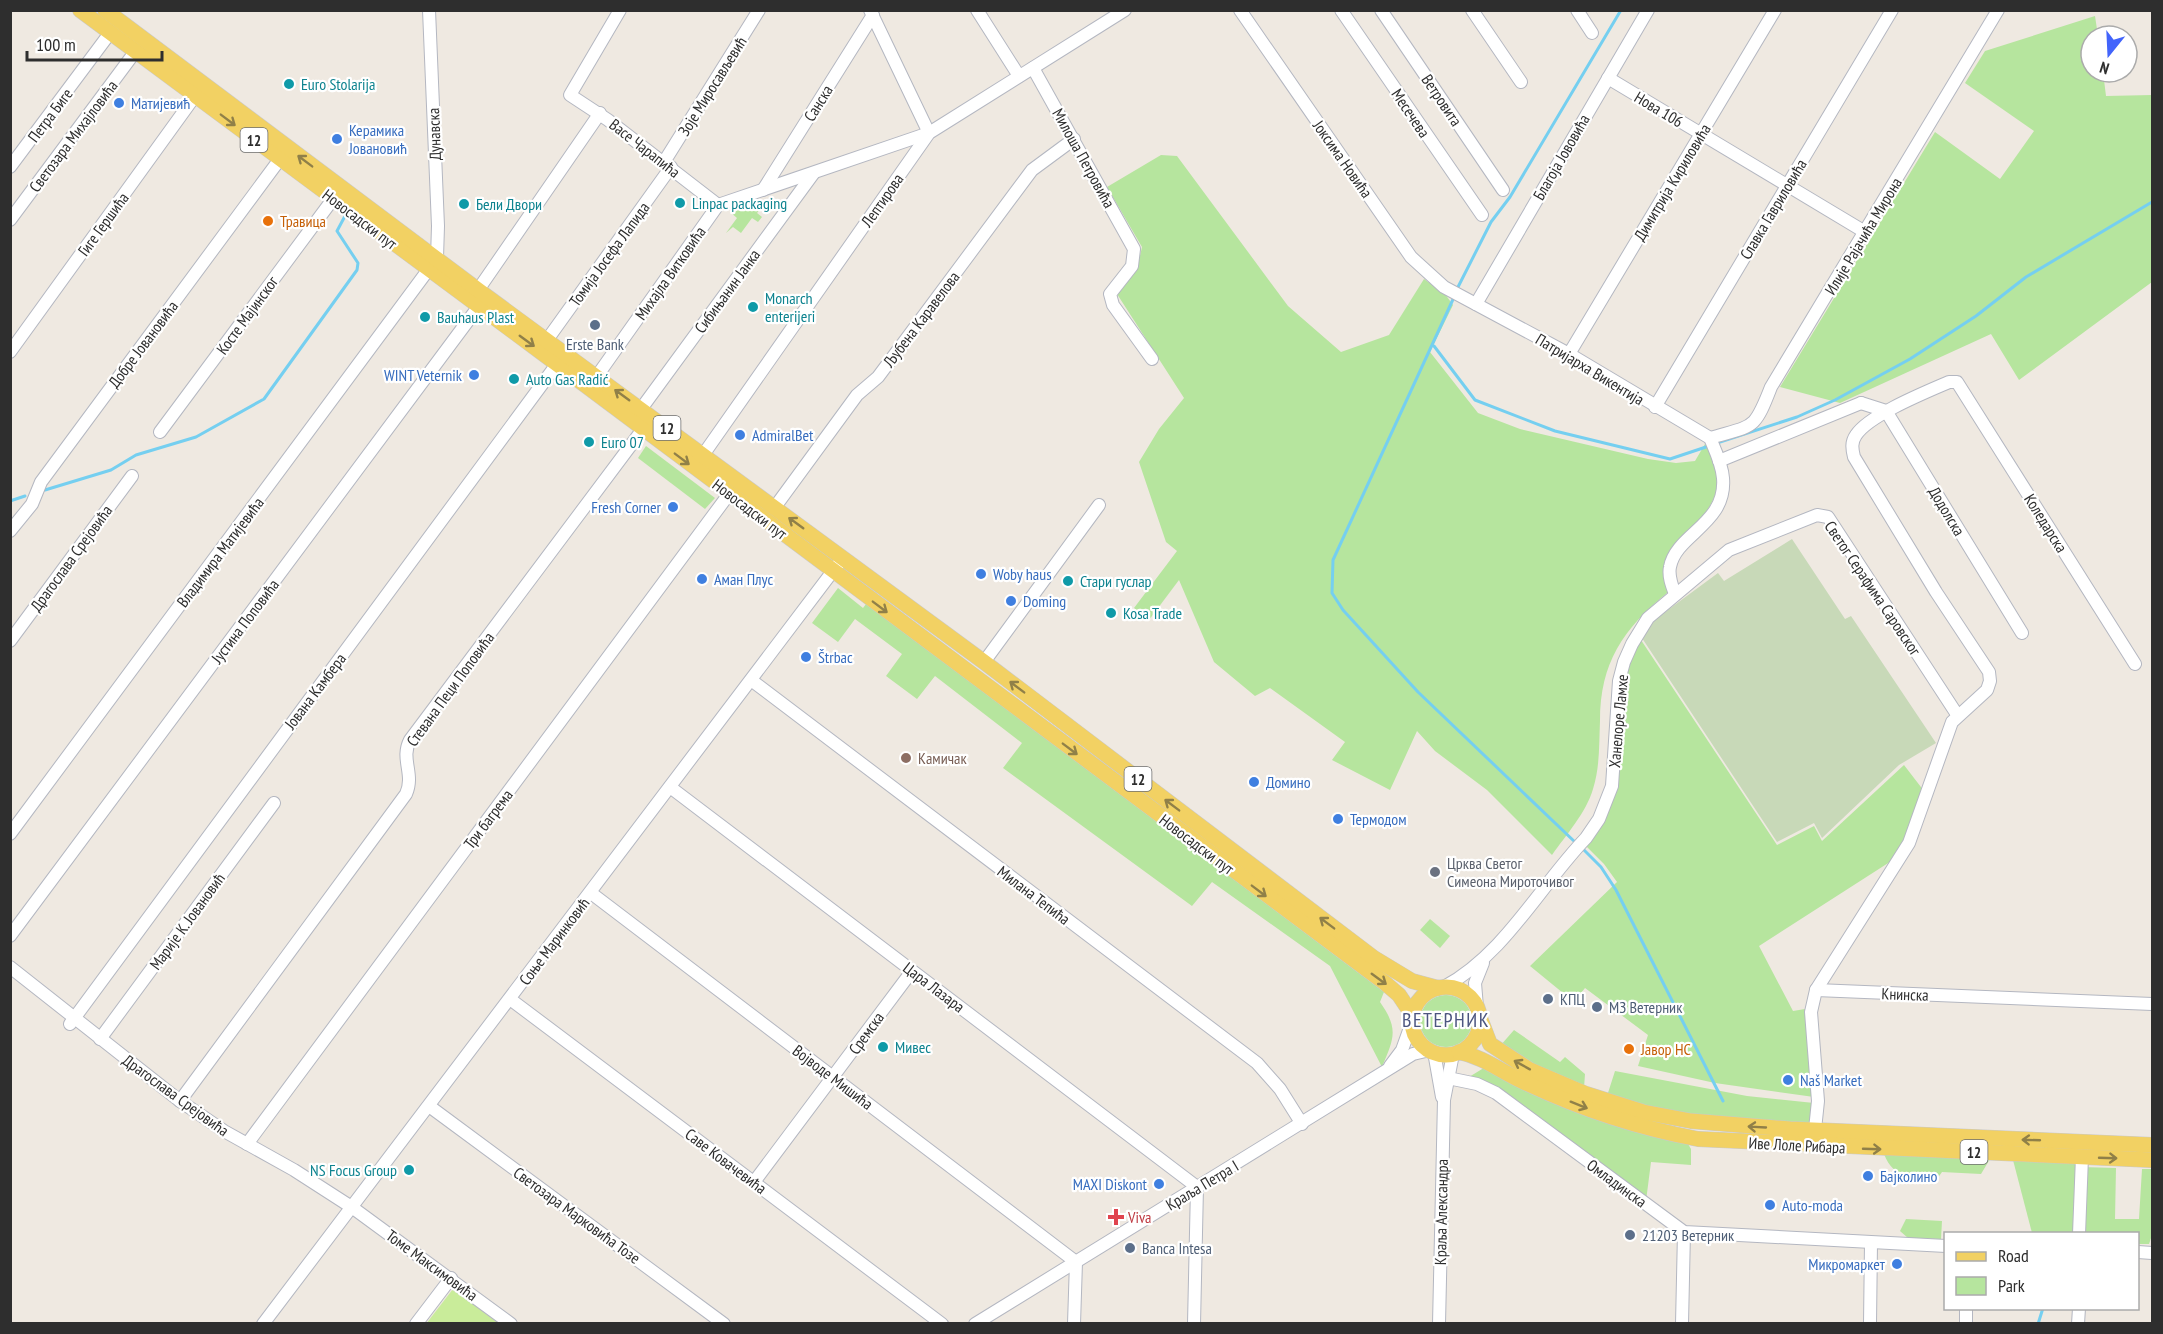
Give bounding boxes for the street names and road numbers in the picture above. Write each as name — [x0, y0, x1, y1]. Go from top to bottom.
street label: Зоје Миросављевић — [673, 33, 751, 139]
street label: Ветровита — [1417, 70, 1467, 130]
street label: Светозара Михајловића — [24, 76, 122, 196]
street label: Санска — [799, 81, 837, 125]
street label: Петра Биге — [23, 84, 77, 146]
street label: Месечева — [1387, 85, 1435, 141]
street label: Нова 106 — [1631, 87, 1687, 131]
street label: Милоша Петровића — [1048, 105, 1120, 211]
street label: Дунавска — [423, 107, 445, 161]
street label: Благоја Јововића — [1528, 111, 1594, 203]
street label: Васе Чарапића — [606, 114, 684, 182]
street label: Јоксима Новића — [1308, 116, 1377, 202]
street label: Димитрија Кириловића — [1629, 120, 1715, 244]
road number: 12 — [240, 128, 268, 152]
street label: Славка Гавриловића — [1735, 155, 1811, 263]
street label: Лептирова — [856, 170, 908, 231]
street label: Илије Рајачића Мирона — [1820, 174, 1906, 298]
street label: Новосадски пут — [319, 184, 402, 254]
street label: Гиге Гершића — [73, 188, 133, 260]
street label: Томија Јосефа Лапида — [564, 198, 654, 310]
street label: Михајла Витковића — [630, 222, 710, 324]
street label: Сибињанин Јанка — [690, 245, 764, 337]
street label: Љубена Каравелова — [878, 267, 963, 372]
street label: Косте Мајинског — [212, 272, 282, 358]
street label: Добре Јовановића — [104, 297, 182, 391]
street label: Патријарха Викентија — [1532, 329, 1648, 409]
road number: 12 — [654, 416, 680, 440]
street label: Новосадски пут — [709, 474, 792, 544]
street label: Додолска — [1925, 483, 1969, 539]
street label: Коледарска — [2020, 490, 2072, 556]
street label: Владимира Матијевића — [172, 493, 268, 611]
street label: Драгослава Срејовића — [26, 501, 116, 615]
street label: Светог Серафима Саровског — [1820, 517, 1926, 659]
street label: Јустина Поповића — [206, 575, 283, 668]
street label: Стевана Пеци Поповића — [402, 628, 498, 750]
street label: Јована Камбера — [279, 649, 350, 734]
street label: Ханелоре Ламхе — [1604, 673, 1632, 769]
road number: 12 — [1124, 767, 1152, 791]
street label: Три багрема — [459, 785, 517, 853]
street label: Новосадски пут — [1156, 809, 1239, 879]
street label: Милана Тепића — [994, 861, 1074, 929]
street label: Марије К. Јовановић — [145, 869, 229, 973]
street label: Соње Маринковић — [515, 893, 593, 989]
street label: Цара Лазара — [899, 957, 969, 1017]
street label: Книнска — [1881, 983, 1929, 1005]
street label: Сремска — [844, 1008, 888, 1058]
street label: Војводе Мишића — [789, 1040, 877, 1114]
street label: Драгослава Срејовића — [119, 1050, 233, 1140]
street label: Саве Ковачевића — [681, 1124, 771, 1198]
street label: Иве Лоле Рибара — [1748, 1132, 1846, 1158]
road number: 12 — [1960, 1140, 1988, 1164]
street label: Омладинска — [1583, 1155, 1651, 1211]
street label: Краља Петра I — [1162, 1156, 1242, 1214]
street label: Краља Александра — [1430, 1159, 1452, 1265]
street label: Светозара Марковића Тозе — [510, 1162, 644, 1268]
street label: Томе Максимовића — [382, 1225, 482, 1305]

